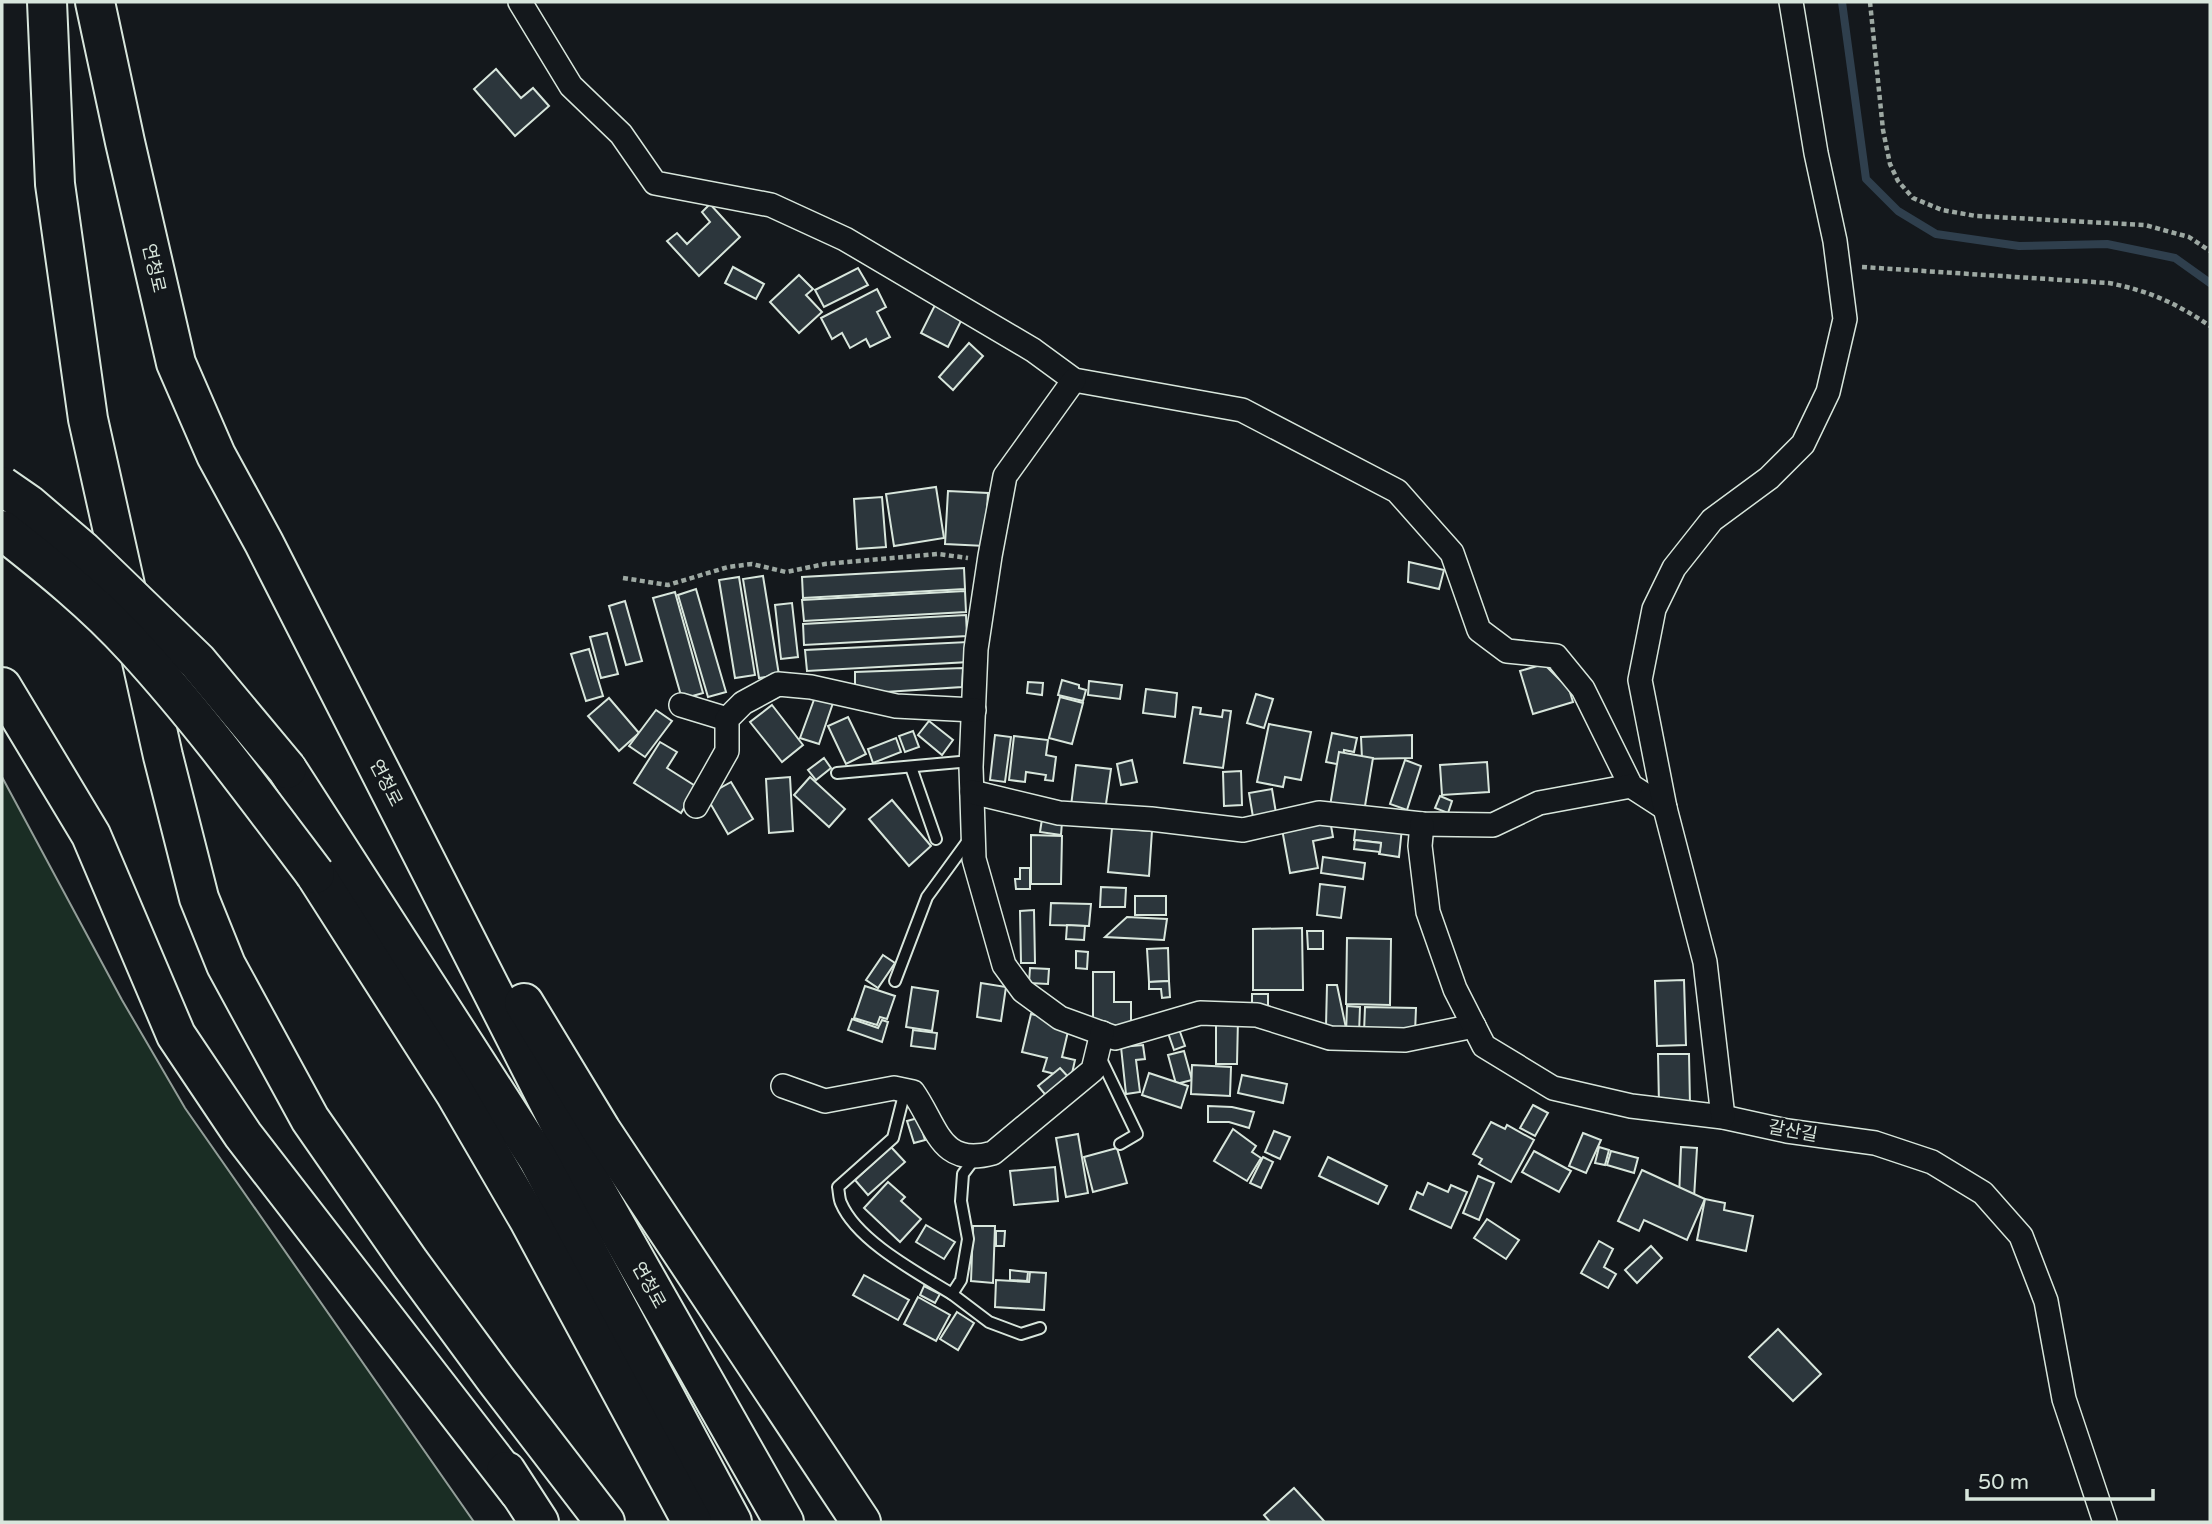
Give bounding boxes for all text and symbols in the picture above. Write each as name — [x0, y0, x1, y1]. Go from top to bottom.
street label: 연청로 — [138, 241, 170, 295]
street label: 연청로 — [365, 756, 407, 810]
street label: 갈산길 — [1767, 1116, 1819, 1146]
street label: 연청로 — [627, 1258, 671, 1312]
scale bar — [1967, 1458, 2152, 1502]
text: 50 m — [1978, 1470, 2029, 1495]

